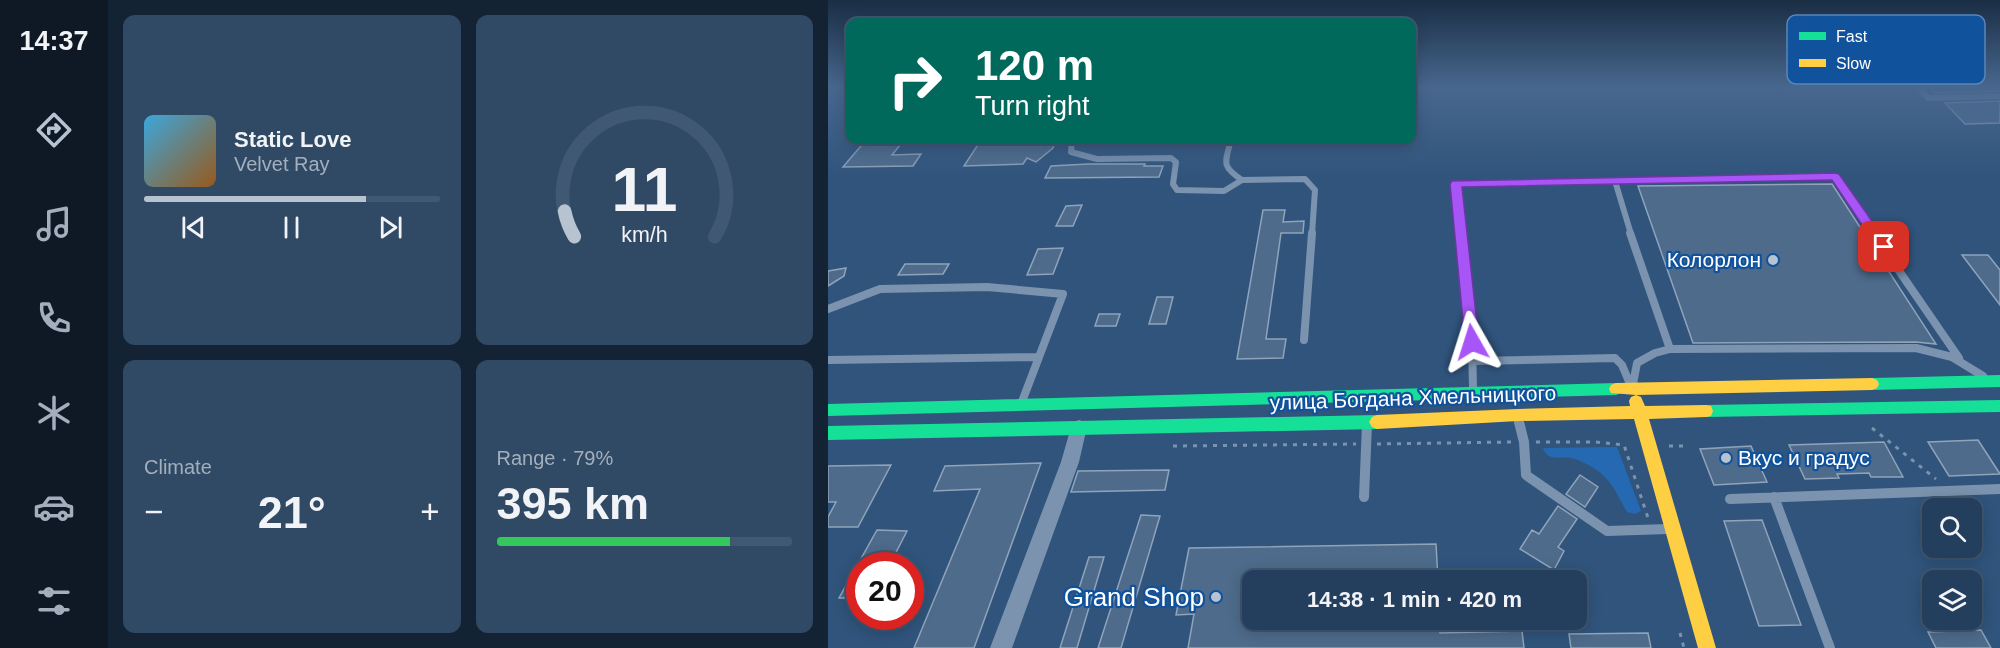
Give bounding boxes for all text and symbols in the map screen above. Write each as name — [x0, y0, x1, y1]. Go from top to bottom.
legend — [1787, 15, 1985, 84]
text: 14:37 — [19, 26, 89, 56]
text: Fast — [1836, 28, 1868, 45]
icon: right — [876, 42, 954, 120]
text: 120 m — [975, 42, 1094, 89]
text: Slow — [1836, 55, 1871, 72]
text: Turn right — [975, 91, 1090, 121]
icon: directions — [33, 109, 75, 151]
text: Static Love — [234, 127, 351, 152]
text: Velvet Ray — [234, 153, 330, 175]
text: 11 — [611, 155, 677, 224]
icon: music — [33, 203, 75, 245]
icon: previous — [177, 211, 210, 244]
icon: pause — [275, 211, 308, 244]
icon: next — [374, 211, 407, 244]
pin — [1858, 221, 1909, 272]
text: km/h — [621, 223, 667, 247]
icon: arrive — [1867, 230, 1900, 263]
place label: Колорлон — [1667, 248, 1761, 271]
marker: Колорлон — [1766, 253, 1780, 267]
icon: phone — [33, 297, 75, 339]
position arrow — [1440, 310, 1504, 374]
street label: улица Богдана Хмельницкого — [1269, 381, 1557, 414]
icon: climate — [33, 392, 75, 434]
place label: Вкус и градус — [1738, 446, 1870, 469]
text: Range · 79% — [497, 447, 613, 469]
marker: Вкус и градус — [1719, 451, 1733, 465]
text: Climate — [144, 456, 212, 478]
text: 395 km — [497, 478, 649, 529]
icon: car — [33, 486, 75, 528]
text: 21° — [258, 487, 326, 538]
text: − — [144, 493, 163, 530]
text: + — [420, 493, 440, 530]
map controls — [1922, 498, 1982, 630]
button: search — [1922, 498, 1982, 558]
speed limit sign: 20 — [846, 552, 924, 630]
button: layers — [1922, 570, 1982, 630]
icon: filters — [33, 580, 75, 622]
place label: Grand Shop — [1064, 582, 1204, 612]
text: 14:38 · 1 min · 420 m — [1307, 587, 1522, 612]
marker: Grand Shop — [1209, 590, 1223, 604]

